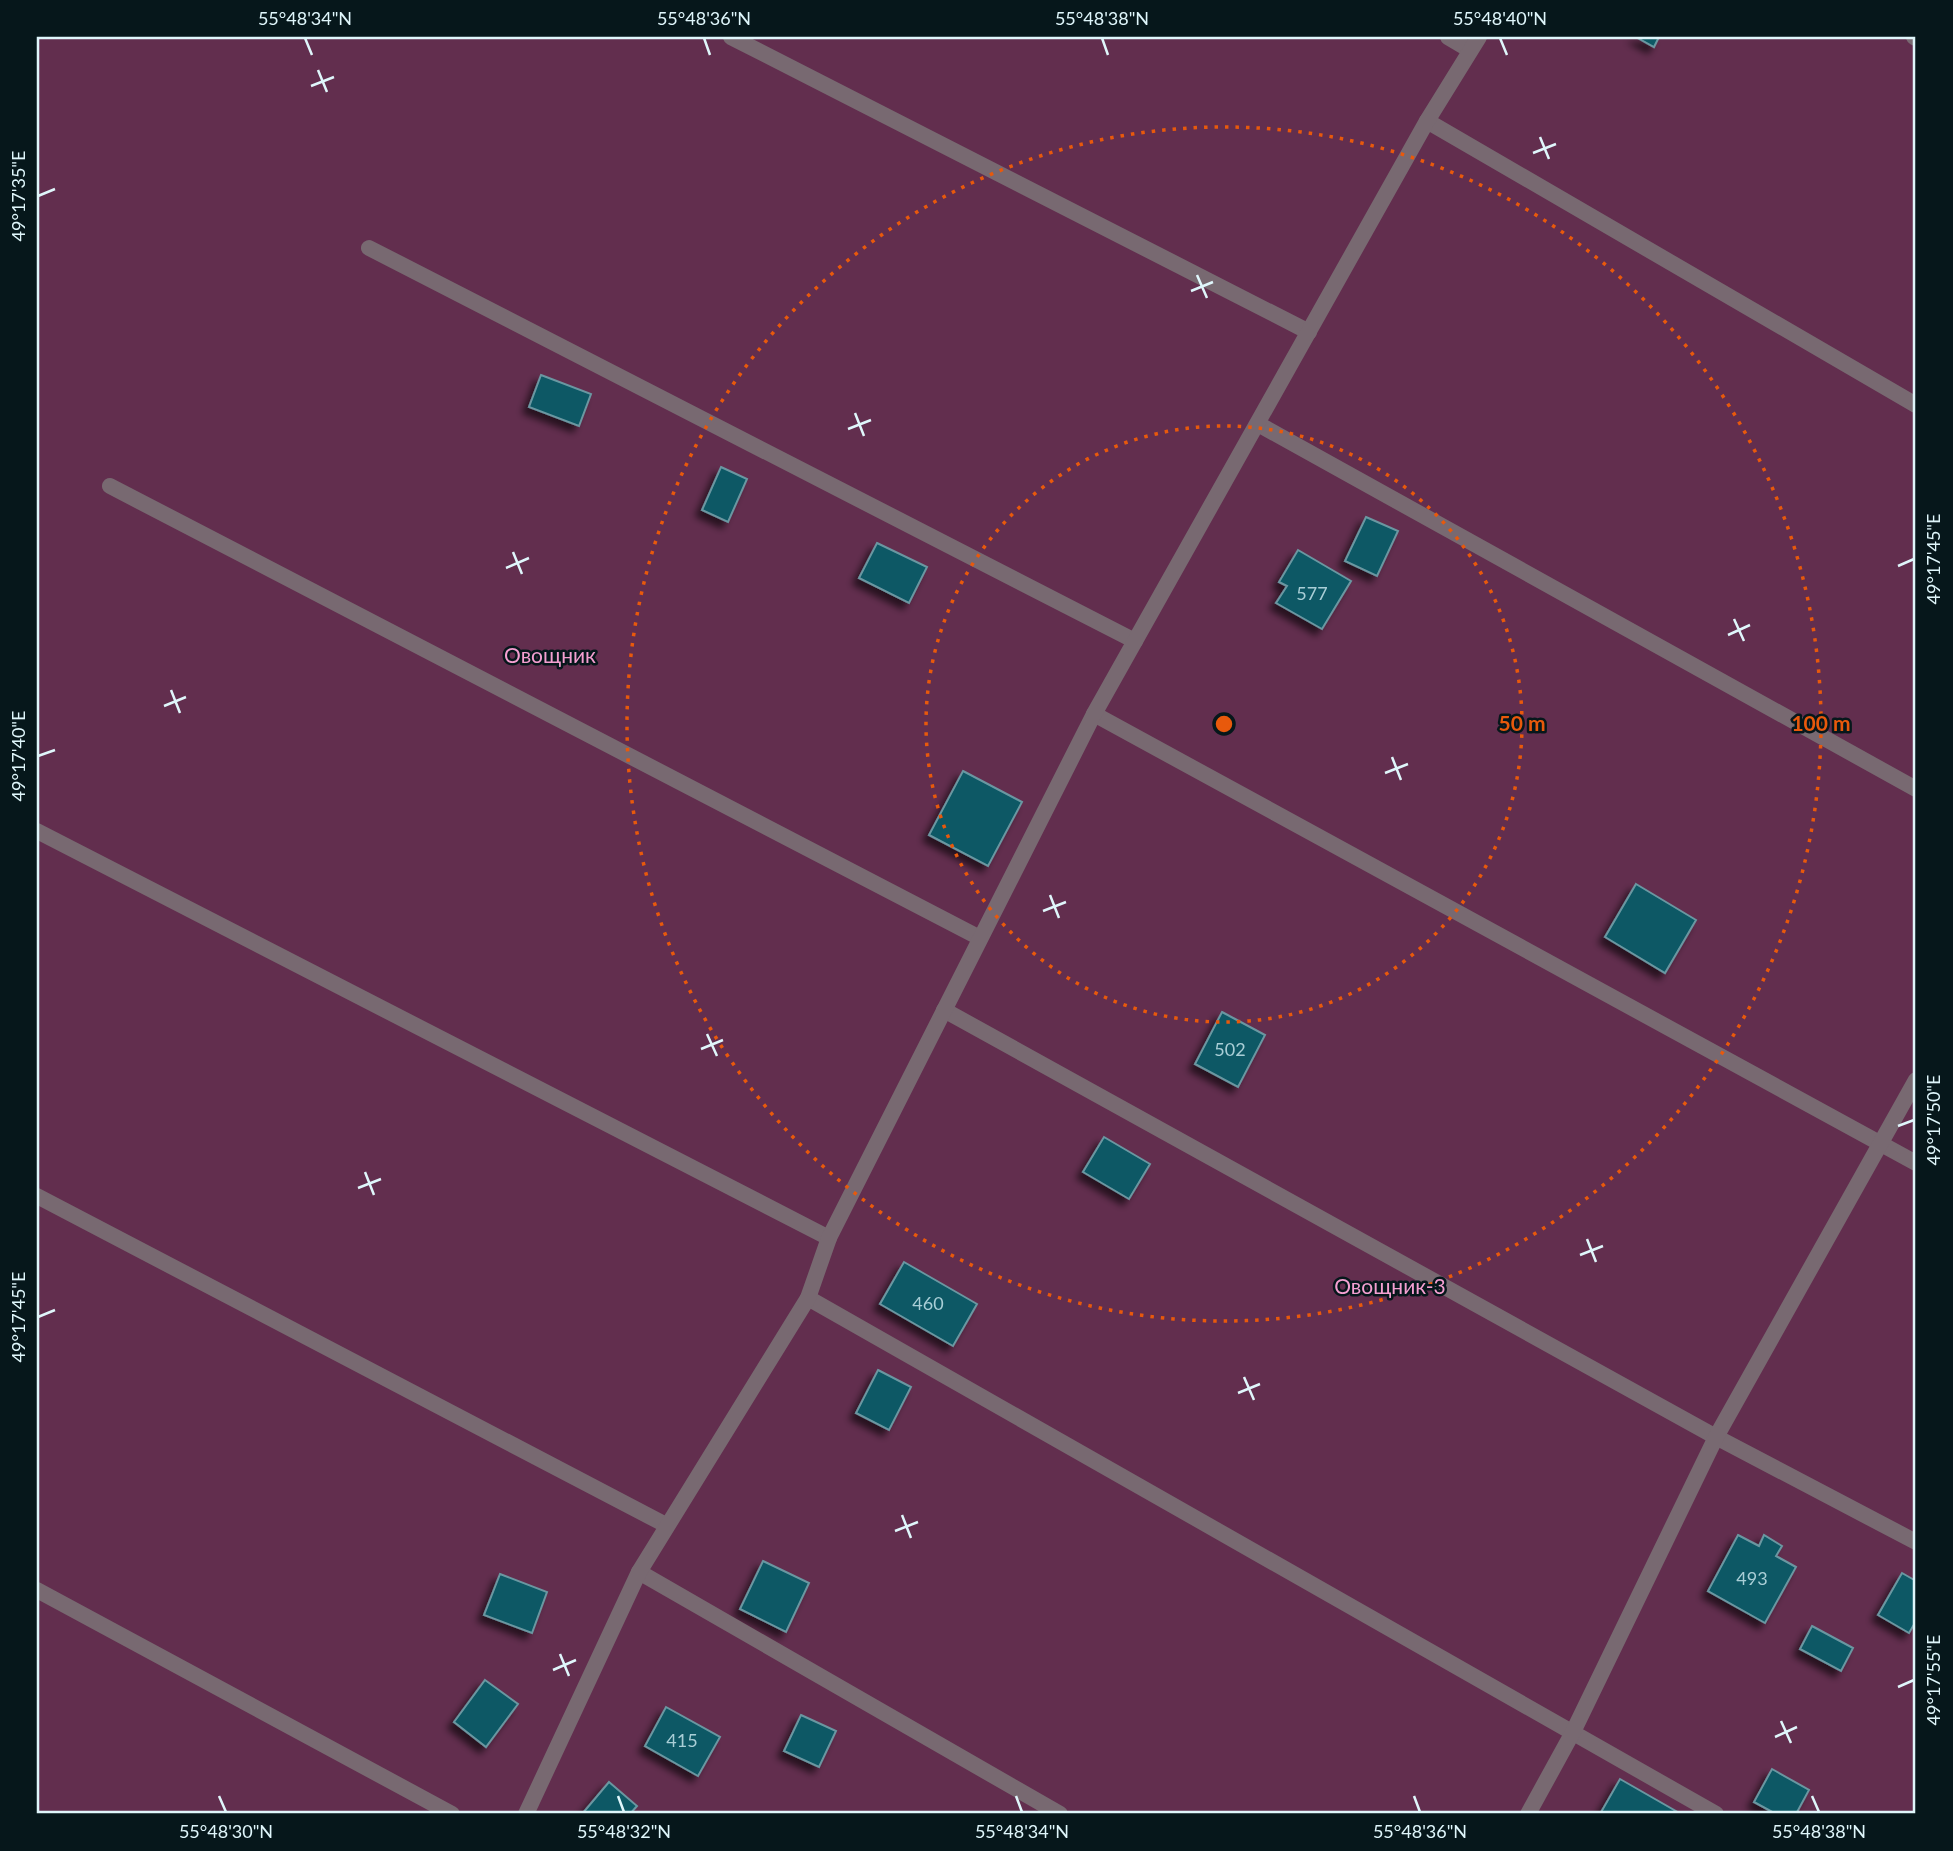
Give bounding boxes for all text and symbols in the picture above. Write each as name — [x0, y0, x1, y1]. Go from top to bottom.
text: 55°48'34"N — [258, 7, 352, 29]
text: 55°48'36"N — [657, 7, 751, 29]
text: 55°48'38"N — [1055, 7, 1149, 29]
text: 55°48'40"N — [1453, 7, 1547, 29]
text: 49°17'35"E — [7, 151, 29, 241]
text: 49°17'45"E — [1922, 514, 1944, 604]
house number: 577 — [1296, 582, 1328, 604]
park label: Овощник — [504, 642, 596, 667]
text: 50 m — [1498, 710, 1546, 735]
text: 100 m — [1791, 710, 1851, 735]
text: 49°17'40"E — [7, 711, 29, 801]
centre of rings — [1212, 712, 1236, 736]
house number: 502 — [1214, 1038, 1246, 1060]
text: 49°17'50"E — [1922, 1075, 1944, 1165]
text: 49°17'45"E — [7, 1272, 29, 1362]
park label: Овощник-3 — [1334, 1273, 1446, 1298]
house number: 460 — [912, 1292, 944, 1314]
house number: 493 — [1736, 1567, 1768, 1589]
text: 49°17'55"E — [1922, 1635, 1944, 1725]
house number: 415 — [666, 1729, 698, 1751]
text: 55°48'30"N — [179, 1820, 273, 1842]
text: 55°48'32"N — [577, 1820, 671, 1842]
text: 55°48'34"N — [975, 1820, 1069, 1842]
text: 55°48'36"N — [1373, 1820, 1467, 1842]
text: 55°48'38"N — [1772, 1820, 1866, 1842]

